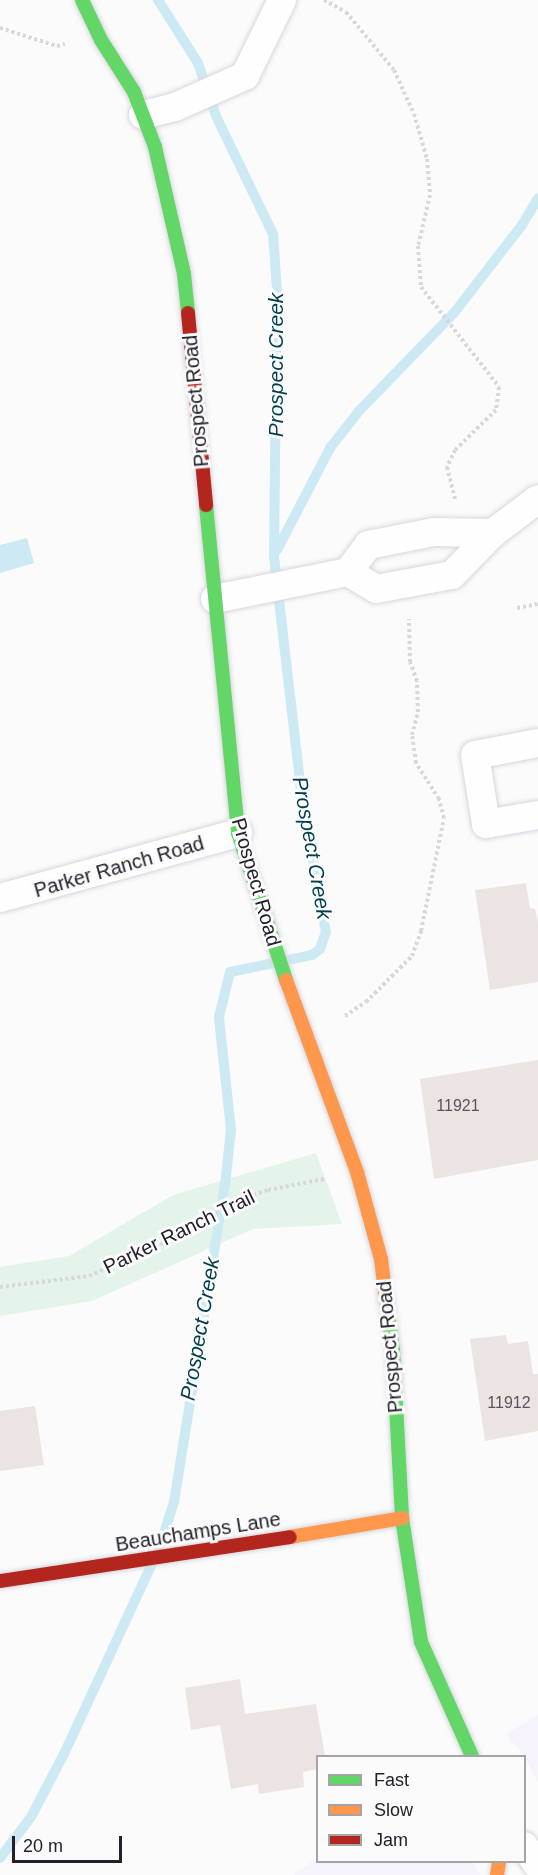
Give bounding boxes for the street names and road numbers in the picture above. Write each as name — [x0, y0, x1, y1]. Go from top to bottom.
street label: Prospect Road — [178, 334, 214, 468]
street label: Prospect Road — [226, 815, 286, 949]
street label: Parker Ranch Road — [31, 831, 207, 903]
street label: Parker Ranch Trail — [99, 1185, 259, 1279]
street label: Prospect Road — [372, 1280, 408, 1414]
street label: Beauchamps Lane — [114, 1507, 282, 1557]

